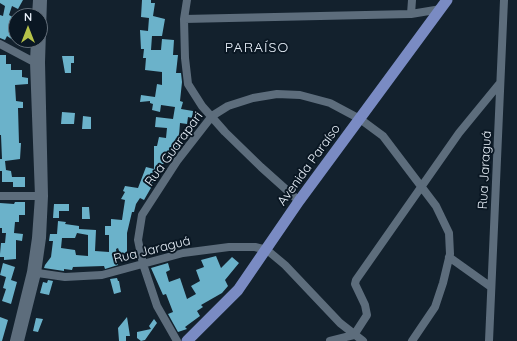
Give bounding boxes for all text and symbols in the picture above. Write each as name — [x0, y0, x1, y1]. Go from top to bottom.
north arrow — [8, 8, 48, 48]
text: N — [24, 10, 32, 24]
district label: PARAÍSO — [225, 40, 289, 56]
street label: Rua Guarapari — [142, 109, 206, 189]
street label: Avenida Paraíso — [274, 121, 344, 209]
street label: Rua Jaraguá — [475, 130, 495, 210]
street label: Rua Jaraguá — [112, 233, 192, 267]

